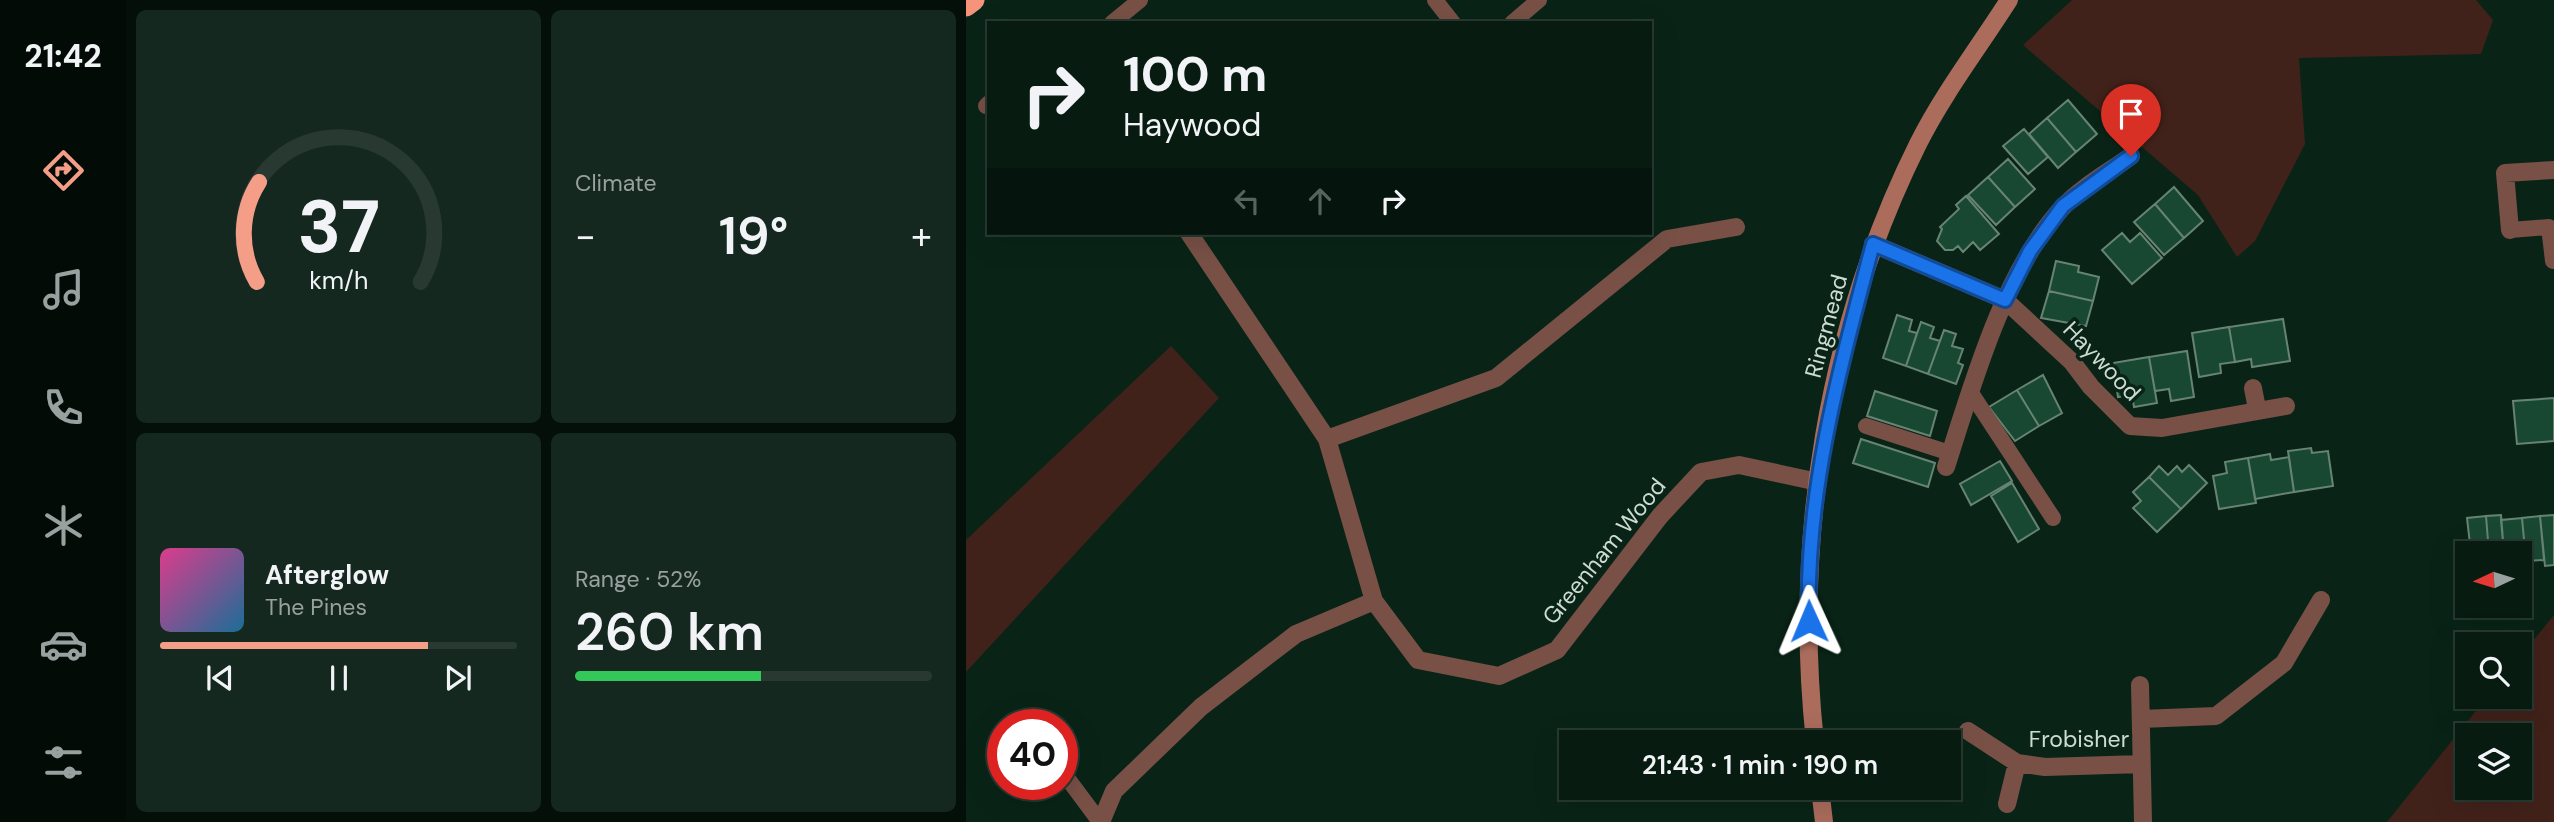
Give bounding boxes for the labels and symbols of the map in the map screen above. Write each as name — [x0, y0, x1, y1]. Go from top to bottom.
pin — [2101, 84, 2161, 156]
street label: Ringmead — [1798, 271, 1854, 381]
street label: Haywood — [2057, 315, 2147, 407]
street label: Greenham Wood — [1536, 472, 1672, 630]
north arrow — [2455, 541, 2532, 618]
position arrow — [1772, 584, 1846, 658]
speed limit sign: 40 — [987, 709, 1078, 800]
street label: Frobisher — [2029, 724, 2129, 754]

